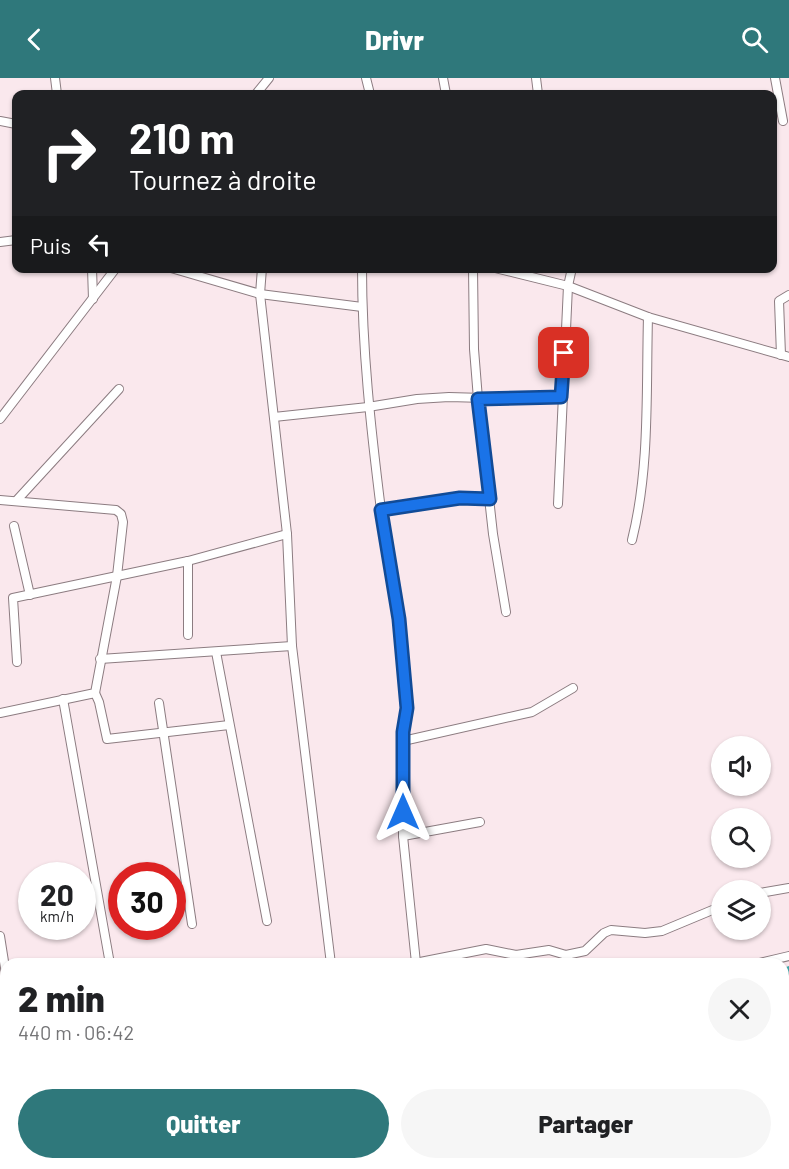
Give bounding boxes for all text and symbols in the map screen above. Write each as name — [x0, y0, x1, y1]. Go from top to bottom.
icon: back — [18, 23, 51, 56]
text: Drivr — [365, 23, 424, 55]
icon: search — [738, 23, 771, 56]
text: 210 m — [129, 112, 235, 162]
icon: right — [30, 114, 108, 192]
text: Tournez à droite — [129, 163, 317, 195]
icon: left — [83, 228, 116, 261]
text: Puis — [30, 232, 71, 258]
pin — [538, 327, 589, 378]
icon: arrive — [547, 336, 580, 369]
map controls — [711, 736, 771, 940]
button: sound — [711, 736, 771, 796]
position arrow — [371, 780, 435, 844]
button: search — [711, 808, 771, 868]
speed limit sign: 30 — [108, 862, 186, 940]
text: 20 — [40, 876, 74, 912]
button: layers — [711, 880, 771, 940]
text: km/h — [40, 907, 74, 925]
text: 2 min — [18, 976, 105, 1019]
button: close — [708, 978, 771, 1041]
text: 440 m · 06:42 — [18, 1020, 134, 1044]
button: Quitter — [18, 1089, 389, 1158]
button: Partager — [401, 1089, 771, 1158]

